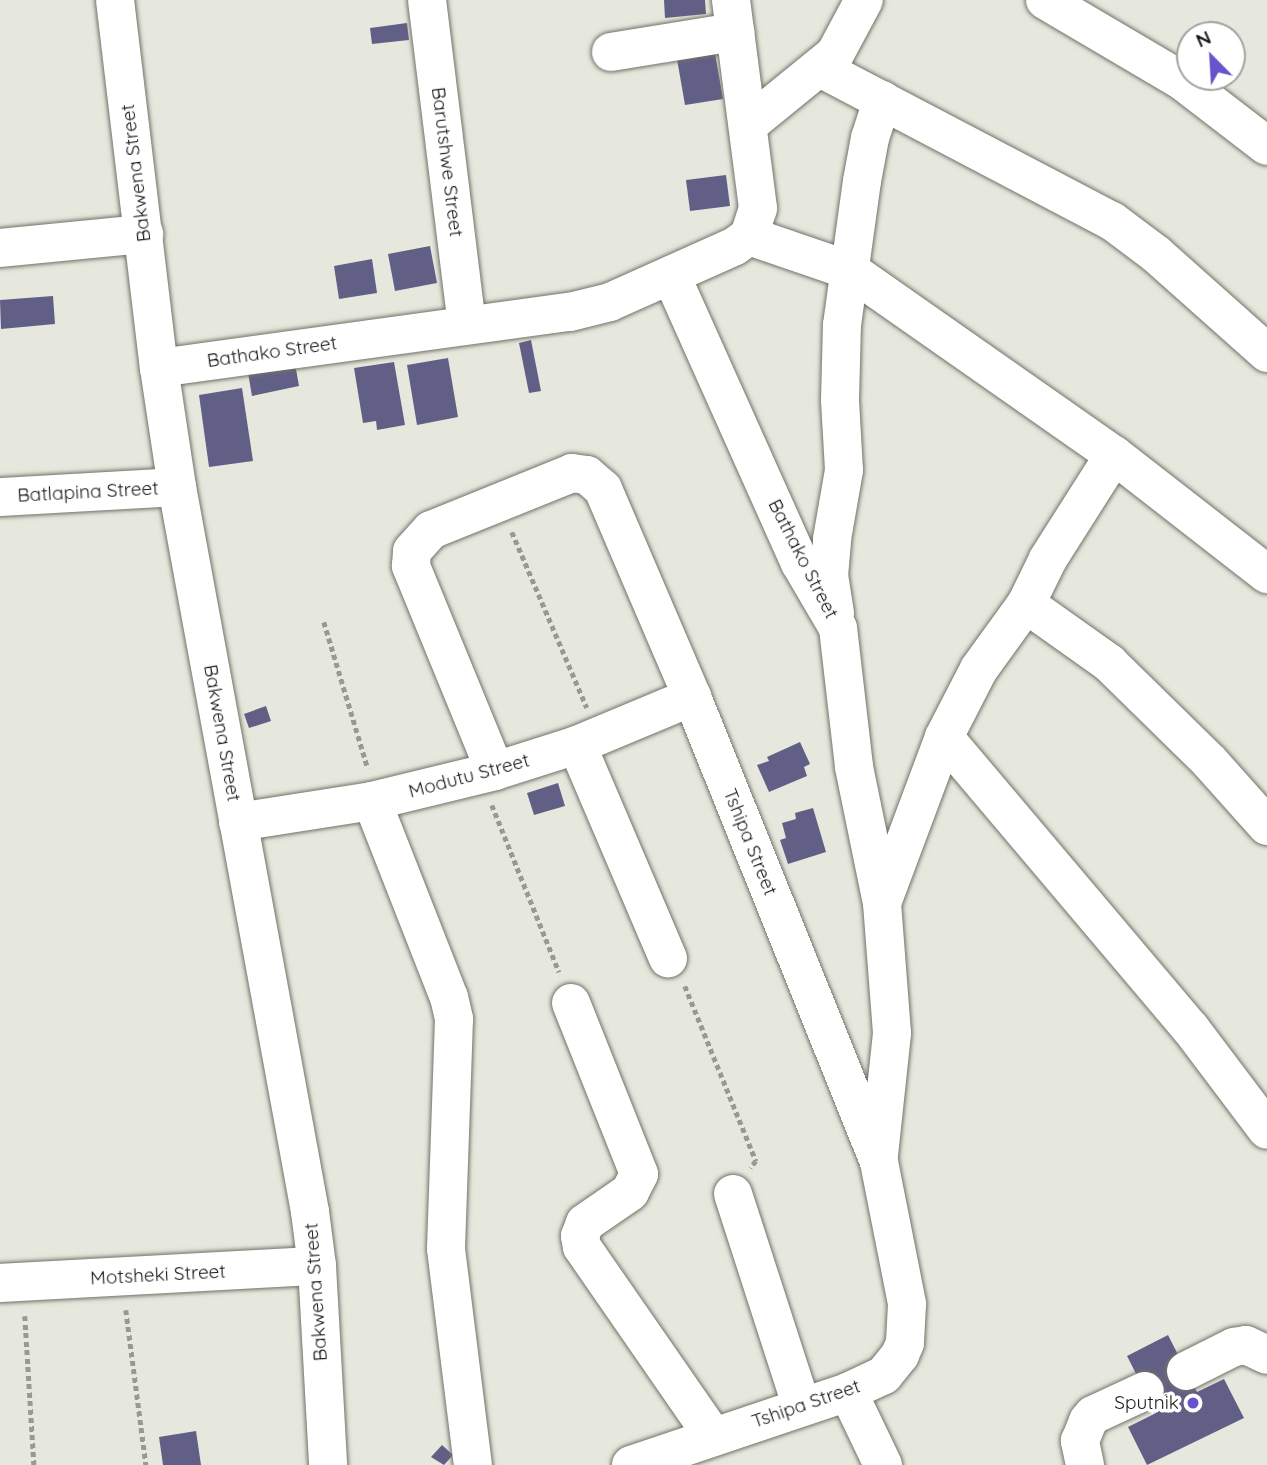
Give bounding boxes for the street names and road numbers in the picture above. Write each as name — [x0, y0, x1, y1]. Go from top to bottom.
street label: Barutshwe Street — [427, 86, 467, 238]
street label: Bakwena Street — [116, 103, 156, 243]
street label: Bathako Street — [206, 332, 338, 372]
street label: Batlapina Street — [17, 477, 159, 507]
street label: Bathako Street — [763, 495, 843, 623]
street label: Bakwena Street — [199, 663, 245, 803]
street label: Modutu Street — [406, 749, 532, 803]
street label: Tshipa Street — [718, 785, 782, 899]
street label: Bakwena Street — [300, 1222, 332, 1362]
street label: Motsheki Street — [90, 1260, 226, 1290]
street label: Tshipa Street — [749, 1375, 863, 1433]

